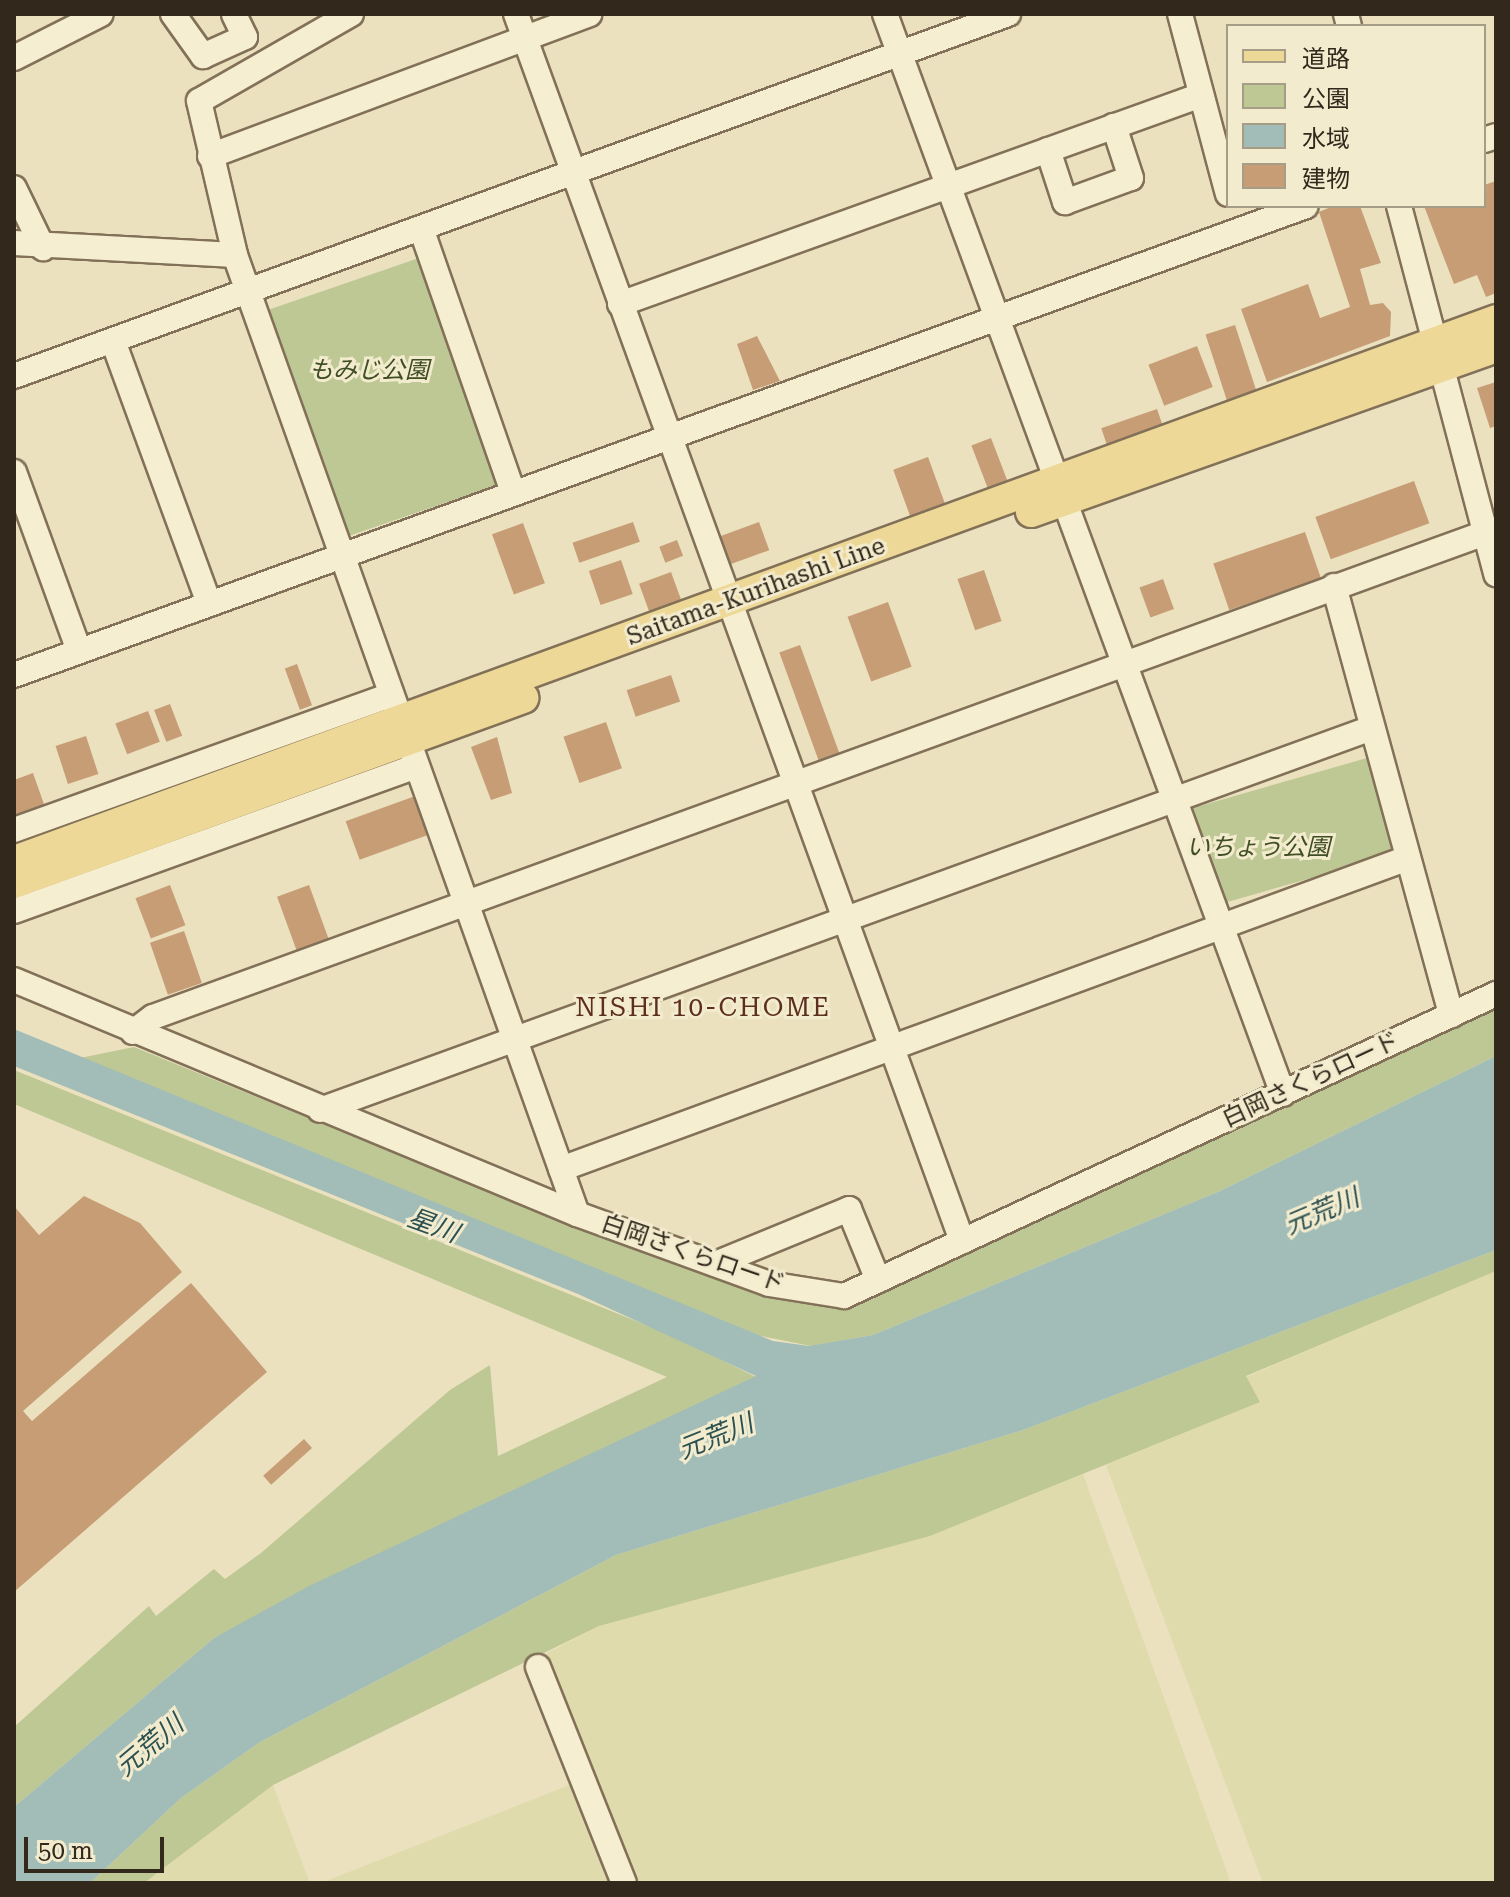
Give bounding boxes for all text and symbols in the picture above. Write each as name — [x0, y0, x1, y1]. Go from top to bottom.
legend — [1226, 24, 1486, 208]
text: 道路 — [1302, 45, 1350, 73]
text: 公園 — [1302, 85, 1350, 113]
text: 水域 — [1302, 125, 1350, 153]
text: 建物 — [1302, 165, 1350, 193]
park label: もみじ公園 — [309, 357, 429, 385]
street label: Saitama-Kurihashi Line — [623, 532, 889, 652]
park label: いちょう公園 — [1186, 834, 1330, 862]
district label: NISHI 10-CHOME — [575, 992, 831, 1024]
street label: 白岡さくらロード — [1218, 1026, 1404, 1134]
water label: 元荒川 — [1280, 1182, 1364, 1242]
water label: 星川 — [403, 1202, 463, 1250]
street label: 白岡さくらロード — [598, 1209, 788, 1299]
water label: 元荒川 — [674, 1408, 758, 1466]
water label: 元荒川 — [110, 1709, 190, 1783]
scale bar — [28, 1821, 168, 1871]
text: 50 m — [38, 1837, 93, 1865]

